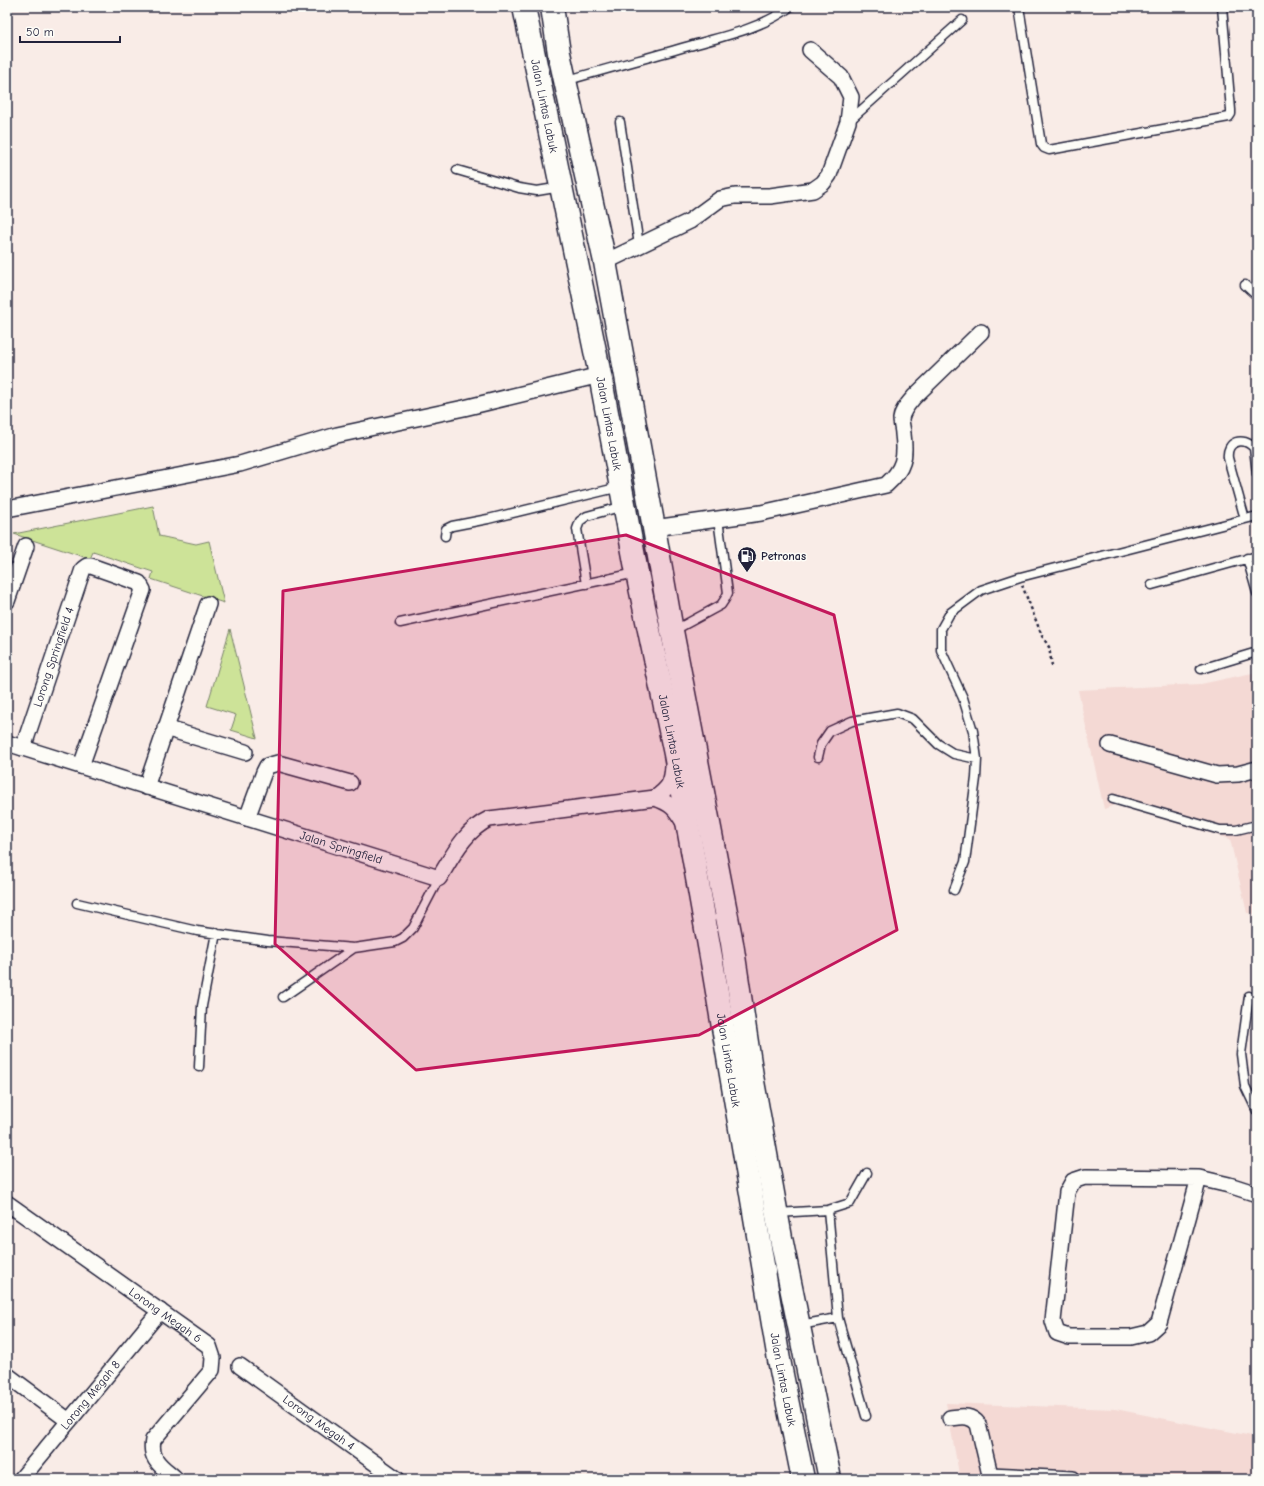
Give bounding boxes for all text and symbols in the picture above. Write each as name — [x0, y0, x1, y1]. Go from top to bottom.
scale bar — [20, 18, 120, 44]
text: 50 m — [26, 25, 54, 39]
street label: Jalan Lintas Labuk — [528, 58, 561, 154]
street label: Jalan Lintas Labuk — [593, 375, 625, 472]
fuel station icon: Petronas — [736, 545, 758, 573]
place label: Petronas — [761, 549, 806, 563]
street label: Lorong Springfield 4 — [30, 605, 77, 709]
street label: Jalan Lintas Labuk — [656, 693, 688, 789]
street label: Jalan Springfield — [298, 828, 384, 867]
street label: Jalan Lintas Labuk — [714, 1012, 743, 1109]
street label: Lorong Megah 6 — [126, 1285, 204, 1346]
street label: Jalan Lintas Labuk — [768, 1332, 799, 1428]
street label: Lorong Megah 8 — [58, 1358, 123, 1432]
street label: Lorong Megah 4 — [280, 1392, 357, 1453]

